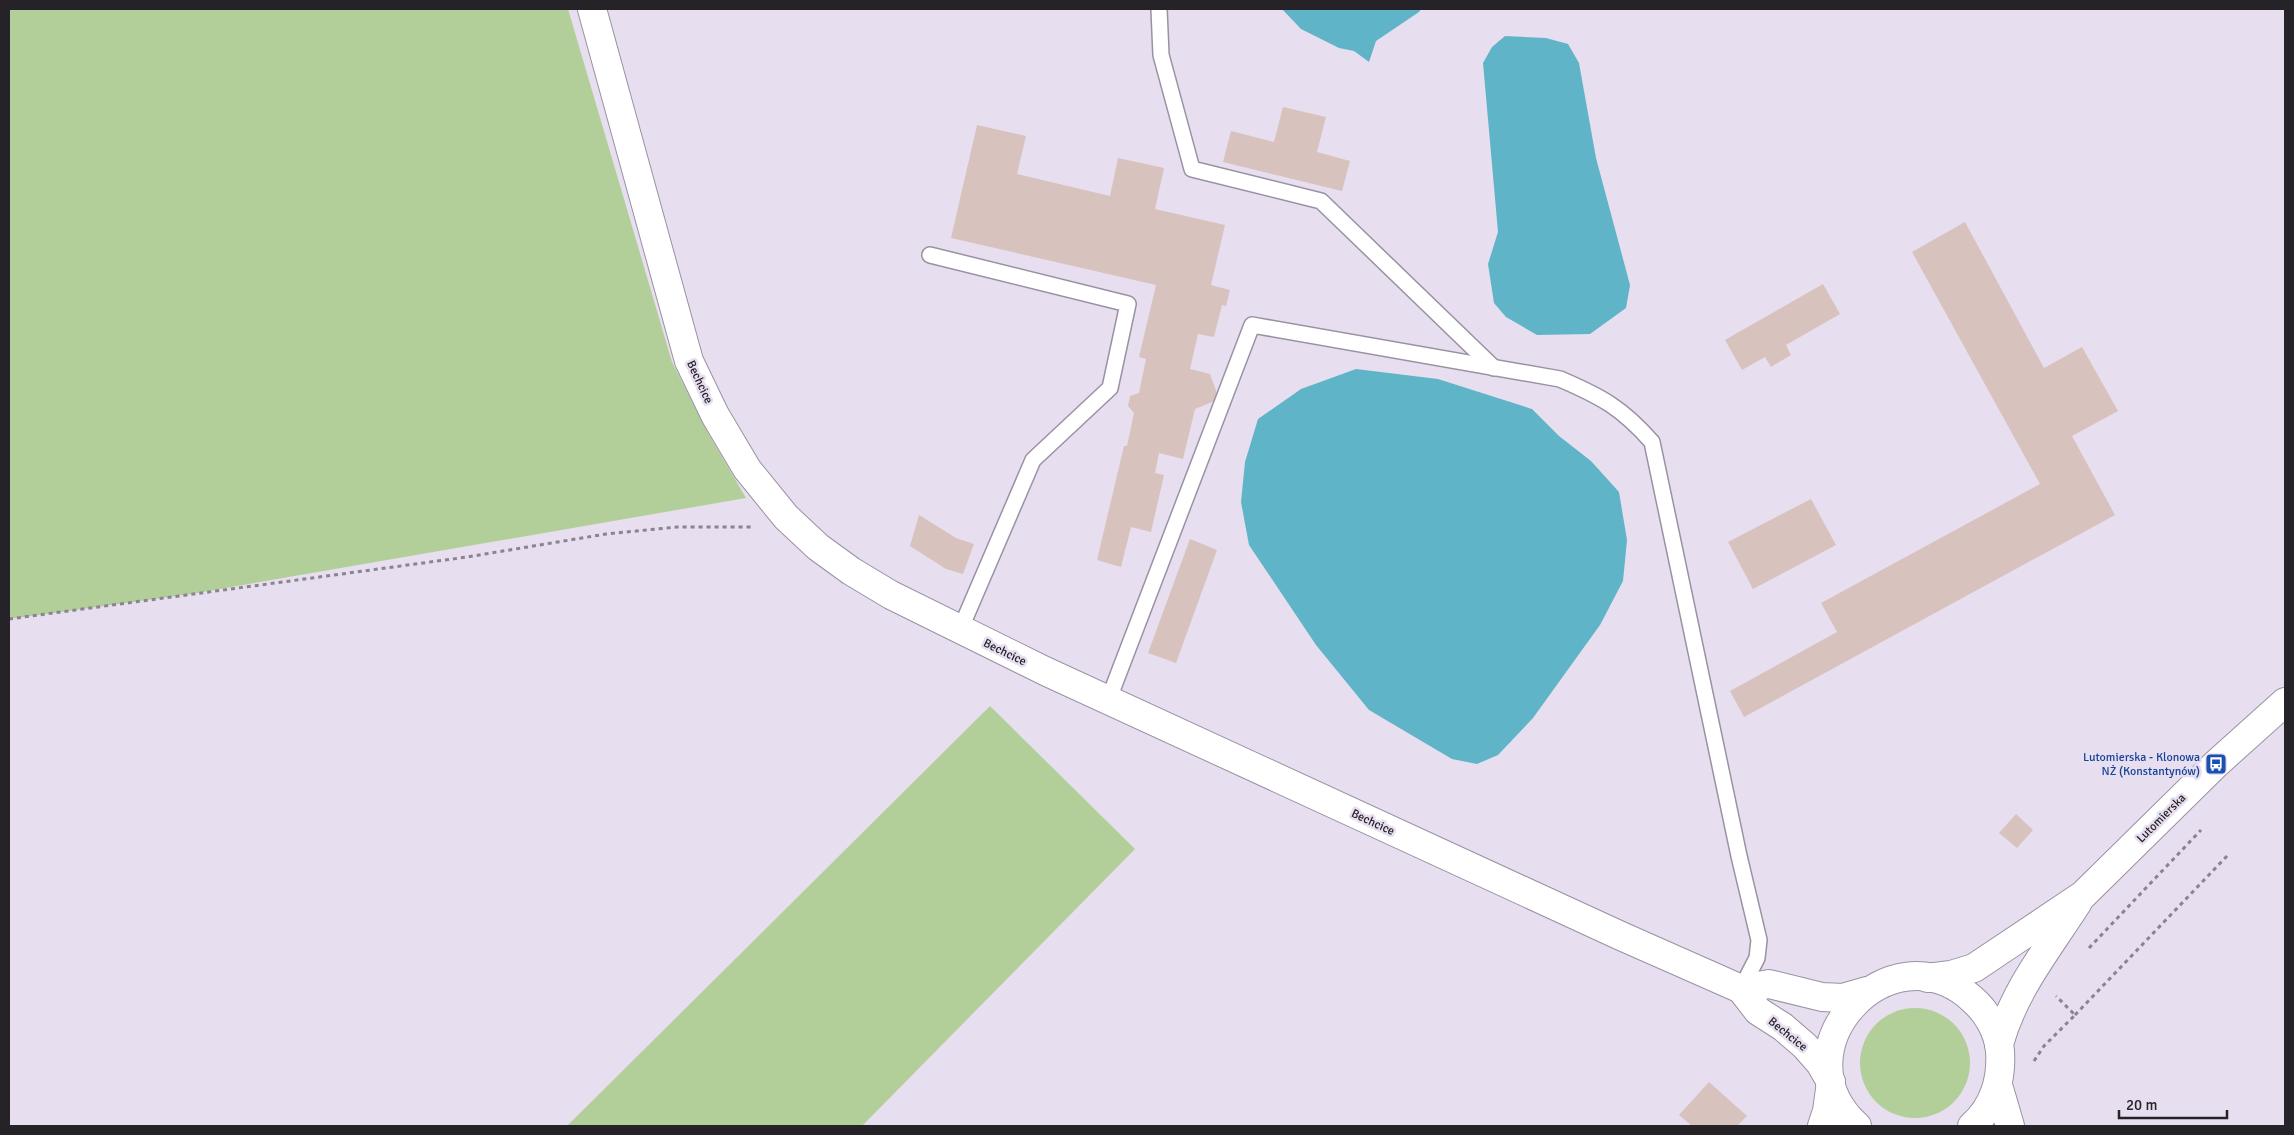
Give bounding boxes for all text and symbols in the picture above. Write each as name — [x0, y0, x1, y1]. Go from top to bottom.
street label: Bechcice — [683, 358, 716, 406]
street label: Bechcice — [981, 636, 1029, 669]
place label: Lutomierska - Klonowa NŻ (Konstantynów) — [2083, 750, 2200, 779]
bus stop icon: Lutomierska - Klonowa NŻ (Konstantynów) — [2204, 752, 2228, 776]
street label: Lutomierska — [2134, 791, 2189, 846]
street label: Bechcice — [1349, 806, 1397, 839]
street label: Bechcice — [1765, 1014, 1810, 1055]
scale bar — [2119, 1088, 2226, 1120]
text: 20 m — [2126, 1096, 2157, 1114]

